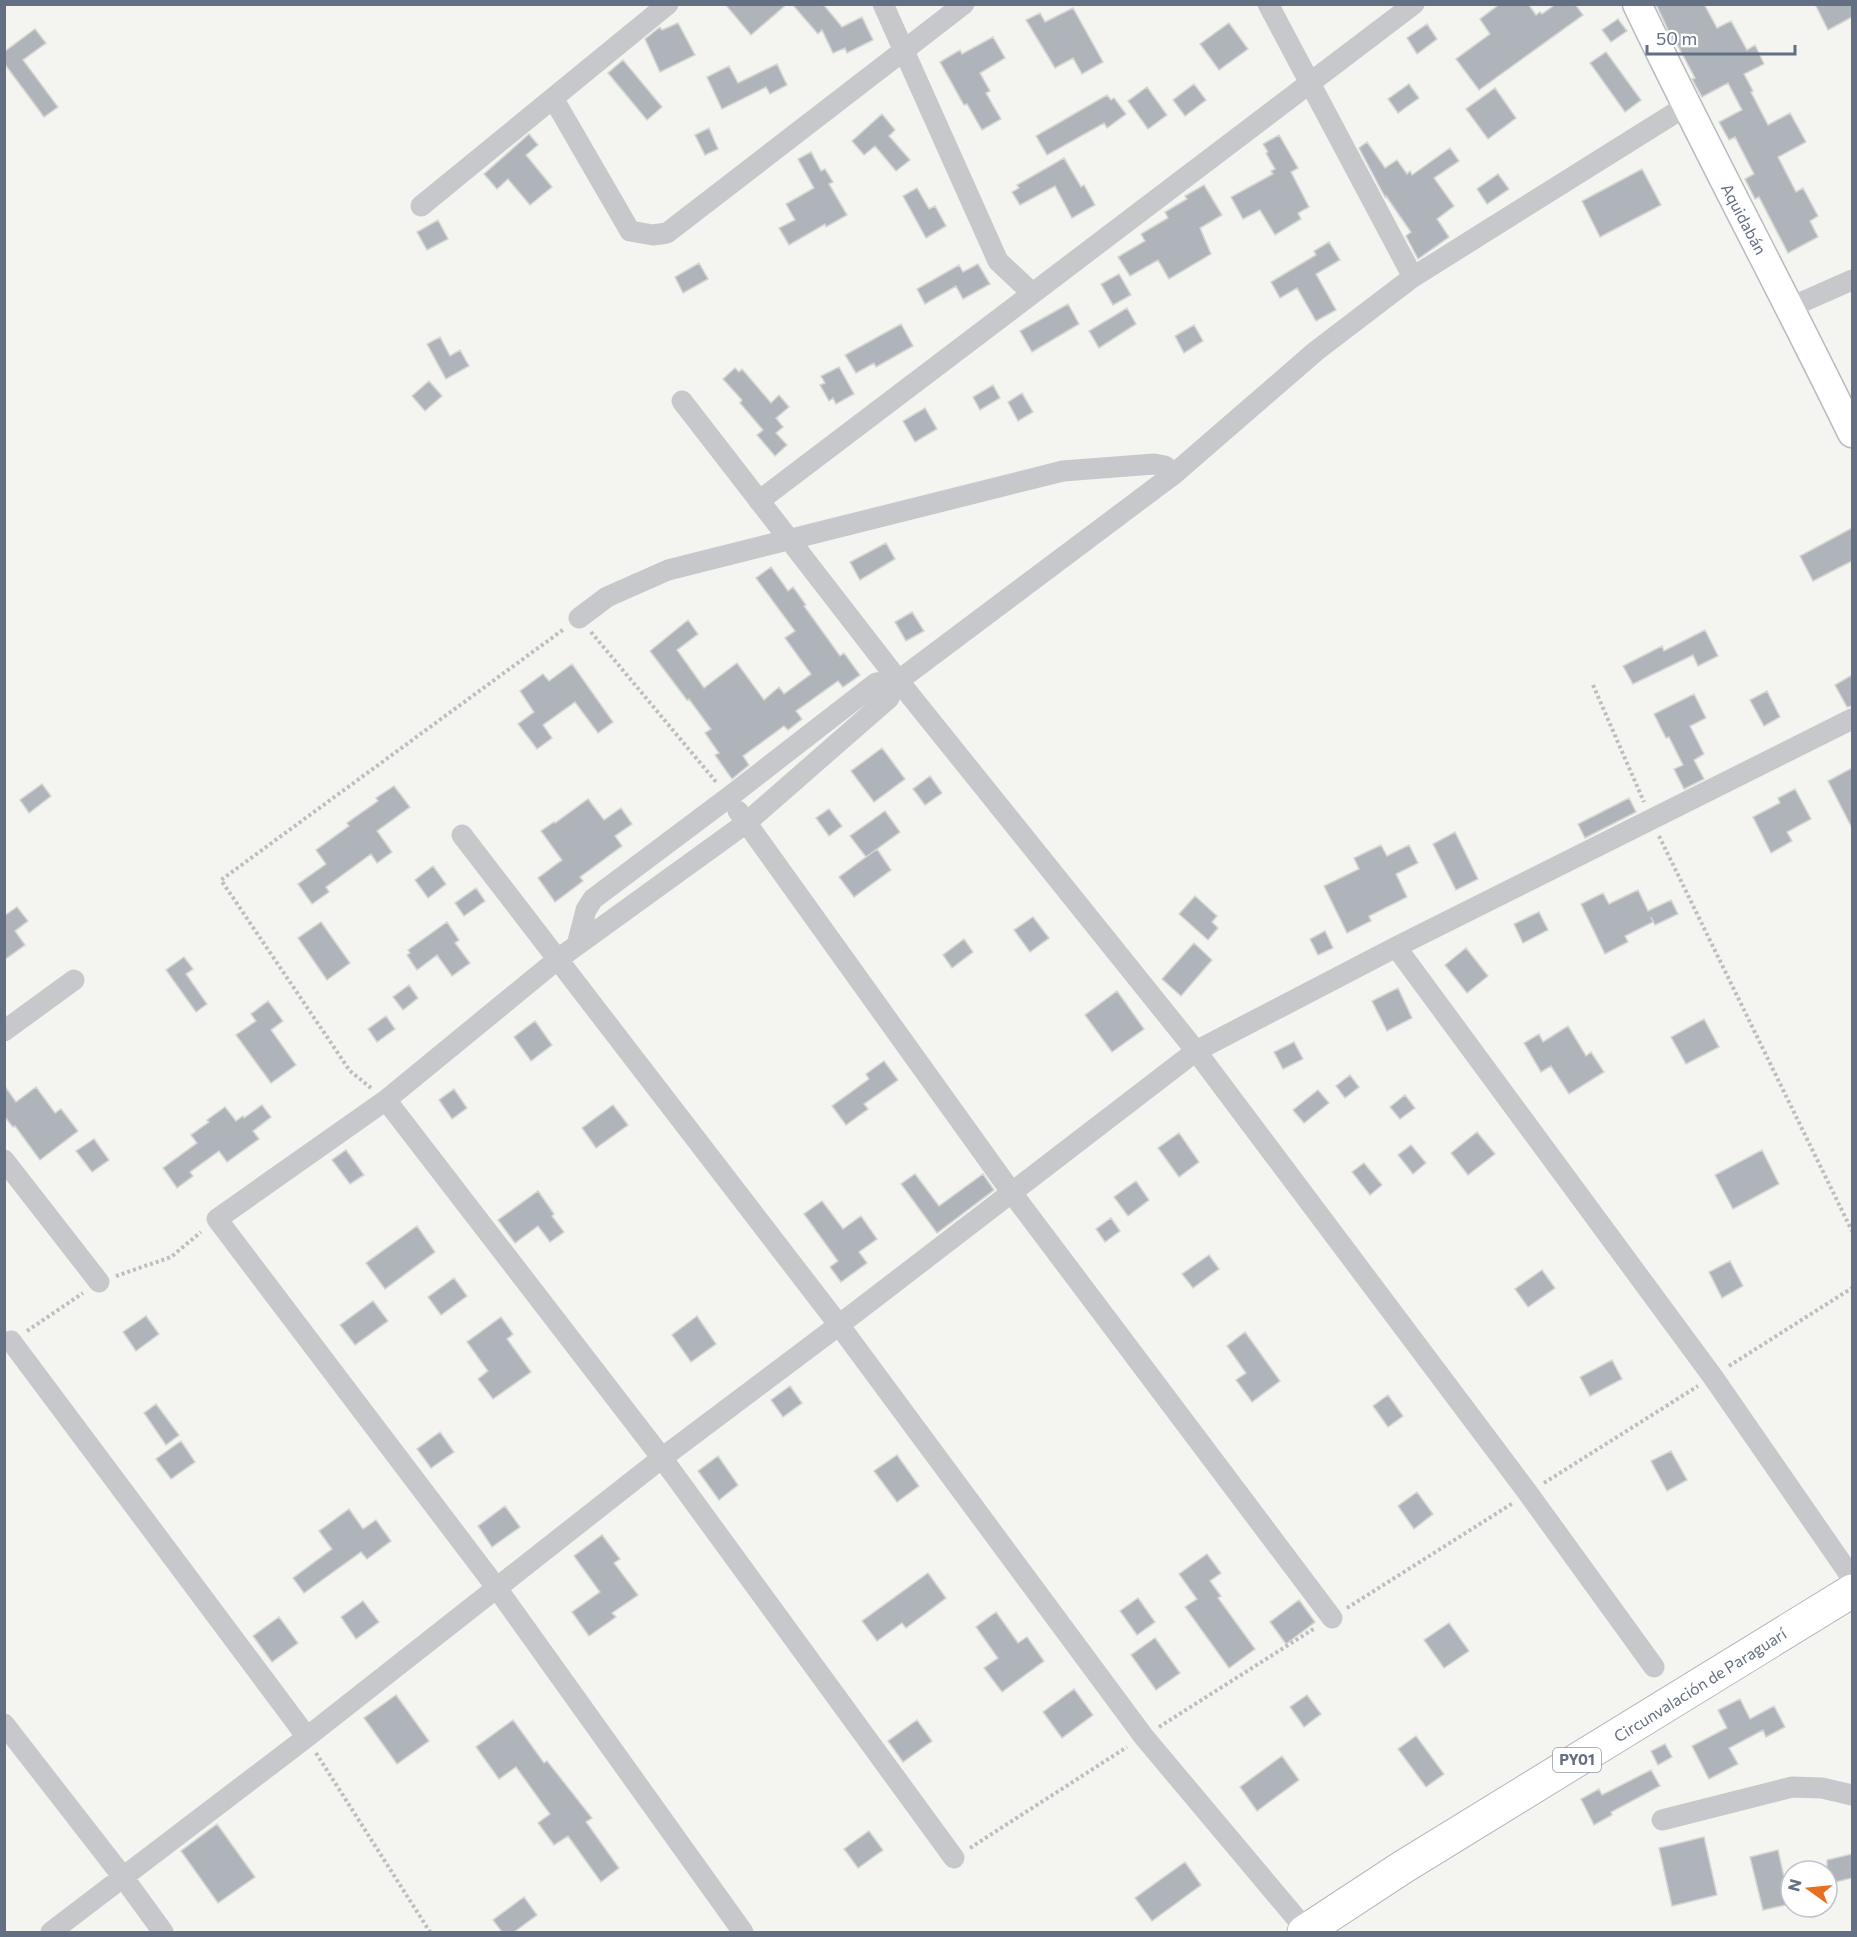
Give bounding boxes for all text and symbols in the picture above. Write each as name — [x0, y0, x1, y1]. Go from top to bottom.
scale bar — [1647, 18, 1796, 56]
text: 50 m — [1656, 27, 1697, 49]
street label: Aquidabán — [1718, 180, 1771, 257]
street label: Circunvalación de Paraguarí — [1610, 1623, 1790, 1746]
road number: PY01 — [1553, 1748, 1601, 1772]
north arrow — [1779, 1859, 1839, 1919]
text: N — [1783, 1877, 1805, 1893]

